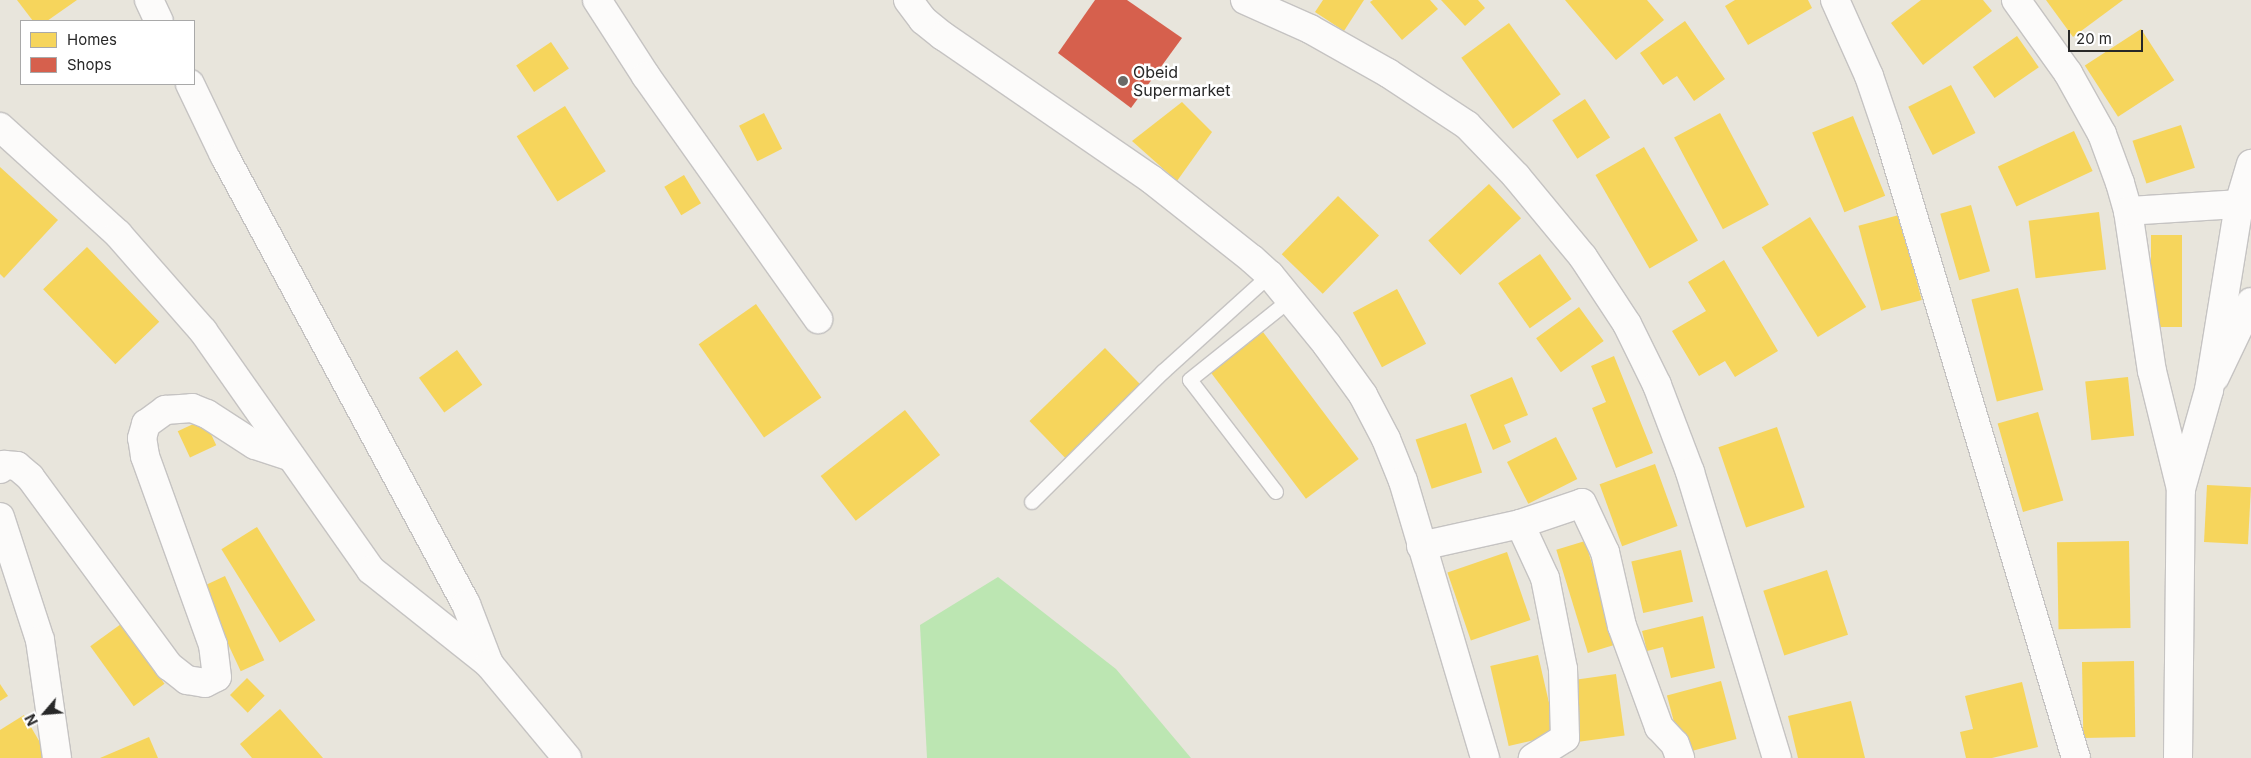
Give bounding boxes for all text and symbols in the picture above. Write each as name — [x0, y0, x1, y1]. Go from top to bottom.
legend — [20, 20, 195, 85]
scale bar — [2071, 20, 2146, 52]
text: 20 m — [2076, 29, 2112, 48]
text: Homes — [67, 30, 117, 49]
text: Shops — [67, 55, 112, 74]
place label: Obeid Supermarket — [1133, 62, 1230, 100]
marker: Obeid Supermarket — [1117, 75, 1129, 87]
north arrow — [20, 688, 70, 738]
text: N — [21, 711, 41, 729]

